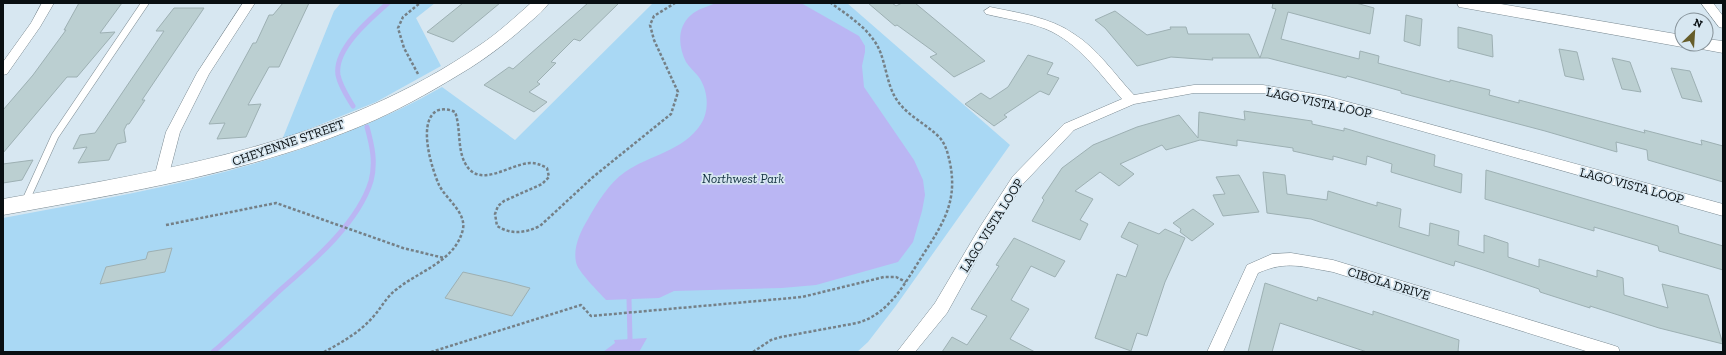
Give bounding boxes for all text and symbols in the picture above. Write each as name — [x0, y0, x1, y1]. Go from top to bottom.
north arrow — [1674, 12, 1714, 52]
text: N — [1691, 16, 1705, 31]
street label: LAGO VISTA LOOP — [1265, 84, 1373, 121]
street label: CHEYENNE STREET — [230, 116, 346, 169]
street label: LAGO VISTA LOOP — [1578, 164, 1686, 207]
park label: Northwest Park — [702, 171, 784, 186]
street label: LAGO VISTA LOOP — [957, 175, 1027, 275]
street label: CIBOLA DRIVE — [1346, 264, 1432, 303]

